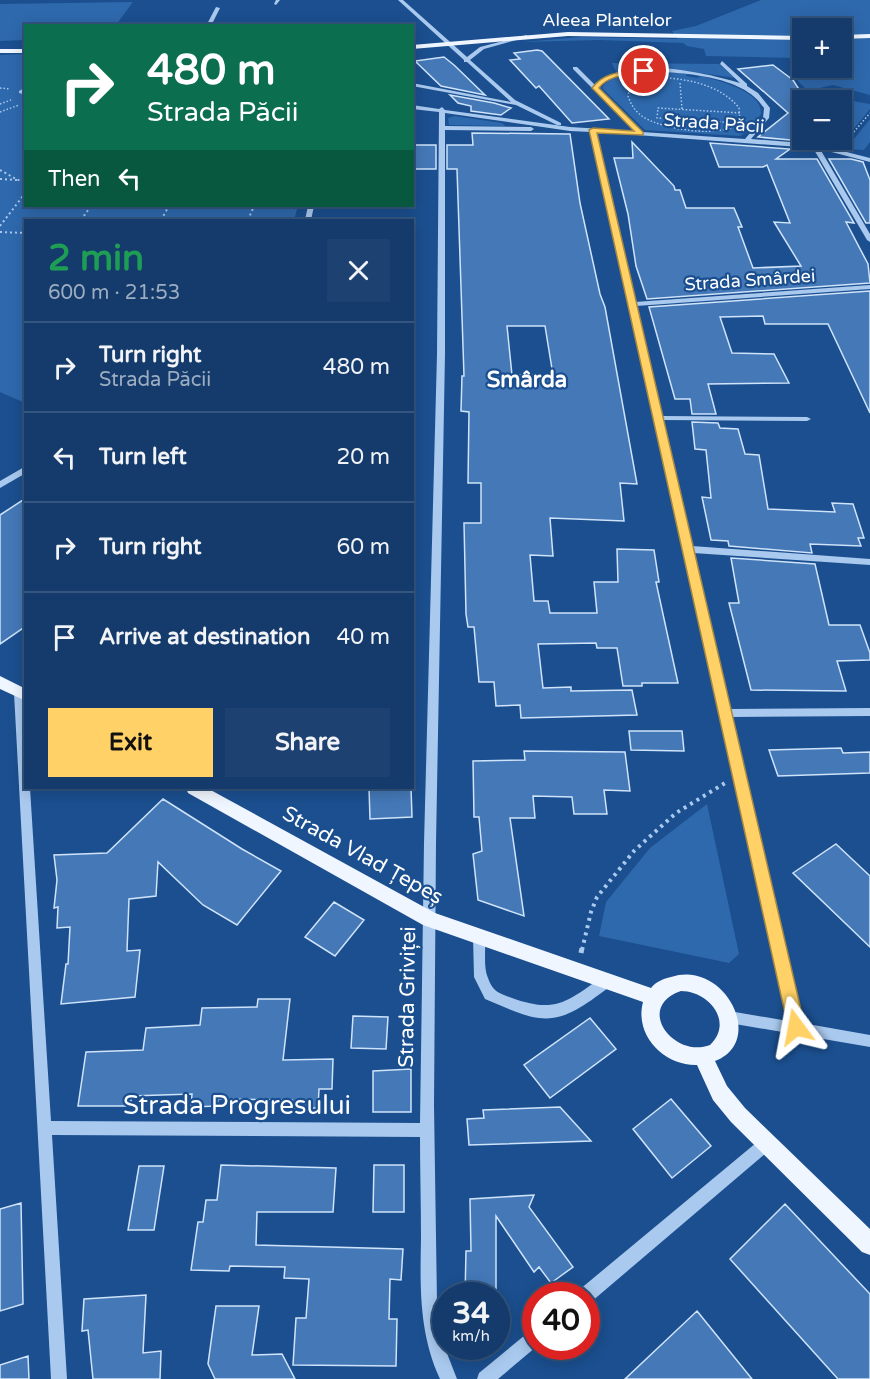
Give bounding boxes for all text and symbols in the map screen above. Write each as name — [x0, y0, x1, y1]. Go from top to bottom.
street label: Aleea Plantelor — [542, 9, 672, 31]
map controls — [792, 18, 852, 150]
button: + — [792, 18, 852, 78]
text: 480 m — [147, 45, 276, 96]
pin — [618, 45, 669, 96]
icon: right — [48, 48, 126, 126]
icon: arrive — [627, 54, 660, 87]
button: − — [792, 90, 852, 150]
text: Strada Păcii — [147, 96, 299, 129]
street label: Strada Păcii — [663, 109, 765, 137]
icon: left — [113, 162, 146, 195]
text: Then — [48, 166, 101, 192]
text: 2 min — [48, 237, 144, 280]
button: close — [327, 239, 390, 302]
street label: Strada Smârdei — [684, 264, 816, 296]
text: 600 m · 21:53 — [48, 281, 180, 305]
text: Turn right — [99, 342, 201, 368]
icon: right — [48, 351, 81, 384]
text: 480 m — [323, 354, 390, 380]
district label: Smârda — [487, 367, 567, 393]
text: Strada Păcii — [99, 368, 211, 392]
icon: left — [48, 441, 81, 474]
text: Turn left — [99, 444, 187, 470]
text: 20 m — [336, 444, 390, 470]
icon: right — [48, 531, 81, 564]
text: Turn right — [99, 534, 201, 560]
text: 60 m — [336, 534, 390, 560]
icon: arrive — [48, 621, 81, 654]
text: Arrive at destination — [99, 624, 310, 650]
text: 40 m — [336, 624, 390, 650]
button: Exit — [48, 708, 213, 777]
button: Share — [225, 708, 390, 777]
street label: Strada Vlad Țepeș — [278, 801, 447, 910]
street label: Strada Griviței — [394, 926, 421, 1068]
position arrow — [764, 995, 828, 1059]
street label: Strada Progresului — [123, 1090, 351, 1121]
speed limit sign: 40 — [522, 1282, 600, 1360]
text: 34 — [452, 1295, 490, 1332]
text: km/h — [452, 1327, 490, 1345]

